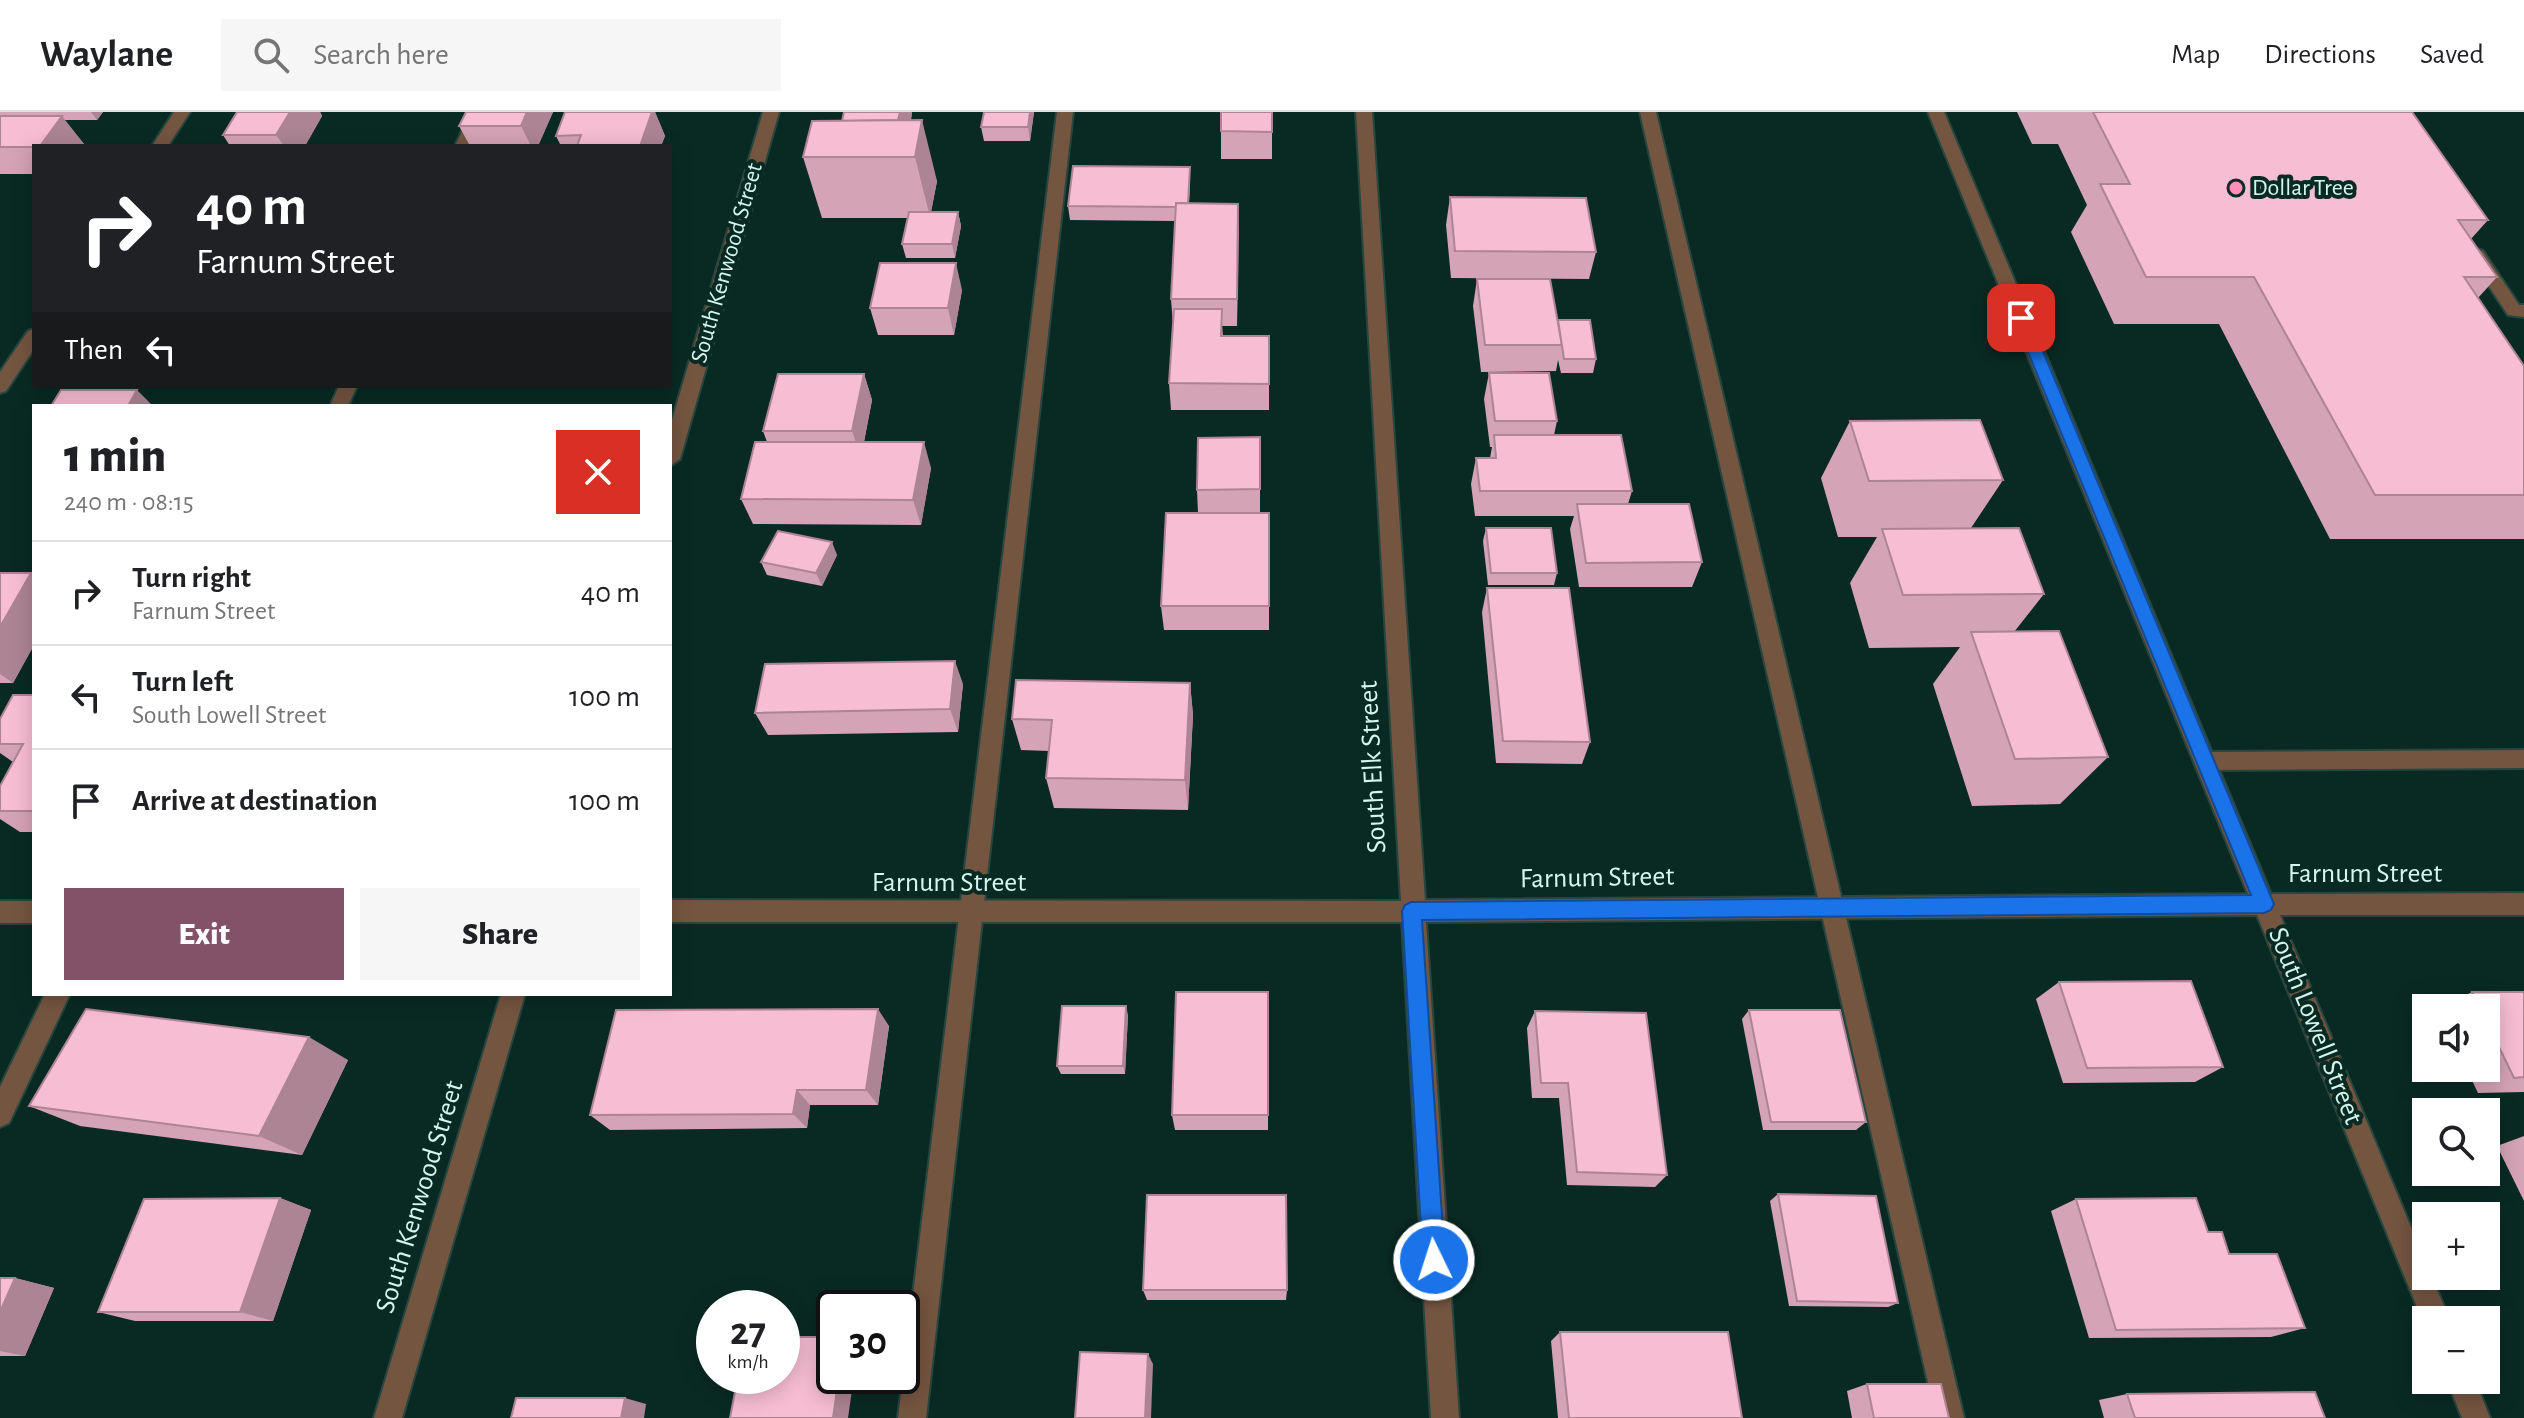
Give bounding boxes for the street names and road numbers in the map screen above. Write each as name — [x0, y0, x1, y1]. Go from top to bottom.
street label: South Kenwood Street — [687, 160, 767, 366]
street label: South Elk Street — [1355, 680, 1391, 854]
street label: Farnum Street — [2288, 860, 2442, 888]
street label: Farnum Street — [1520, 863, 1675, 893]
street label: Farnum Street — [872, 869, 1026, 897]
street label: South Lowell Street — [2263, 924, 2367, 1128]
street label: South Kenwood Street — [371, 1077, 469, 1316]

